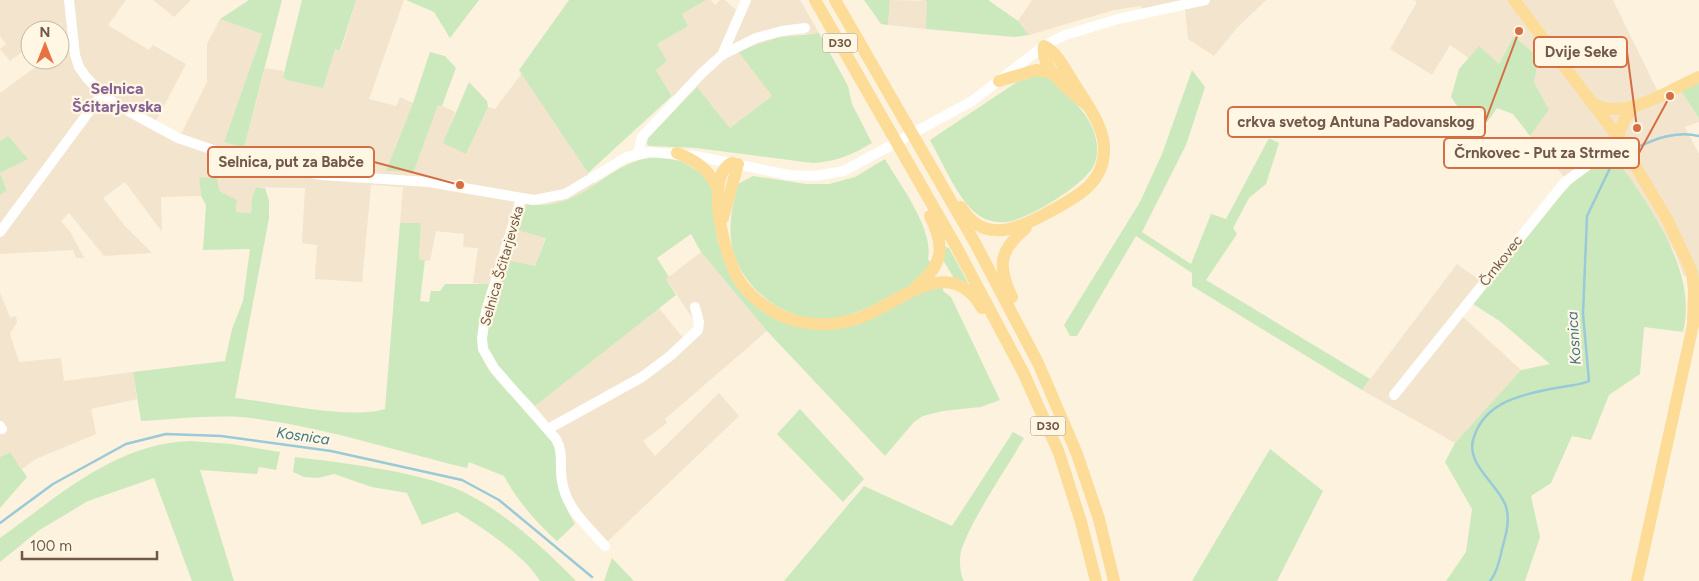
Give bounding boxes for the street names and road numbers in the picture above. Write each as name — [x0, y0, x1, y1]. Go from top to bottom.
road number: D30 — [822, 34, 858, 52]
street label: Selnica Šćitarjevska — [477, 204, 527, 328]
street label: Črnkovec — [1476, 232, 1526, 290]
road number: D30 — [1030, 416, 1066, 436]

